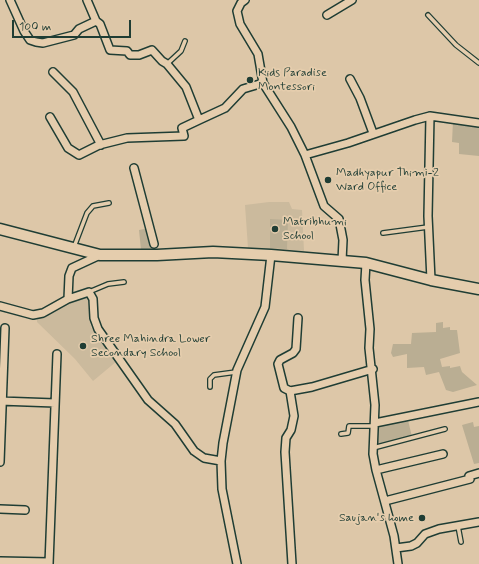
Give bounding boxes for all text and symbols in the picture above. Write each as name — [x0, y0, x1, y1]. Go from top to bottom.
scale bar — [14, 12, 133, 38]
text: 100 m — [19, 19, 51, 35]
place label: Kids Paradise Montessori — [258, 66, 327, 94]
marker: Kids Paradise Montessori — [245, 75, 255, 85]
place label: Madhyapur Thimi-2 Ward Office — [336, 166, 439, 194]
marker: Madhyapur Thimi-2 Ward Office — [323, 175, 333, 185]
place label: Matribhumi School — [283, 215, 347, 243]
marker: Matribhumi School — [270, 224, 280, 234]
place label: Shree Mahindra Lower Secondary School — [91, 332, 210, 360]
marker: Shree Mahindra Lower Secondary School — [78, 341, 88, 351]
place label: Saujan's home — [339, 511, 414, 525]
marker: Saujan's home — [417, 513, 427, 523]

